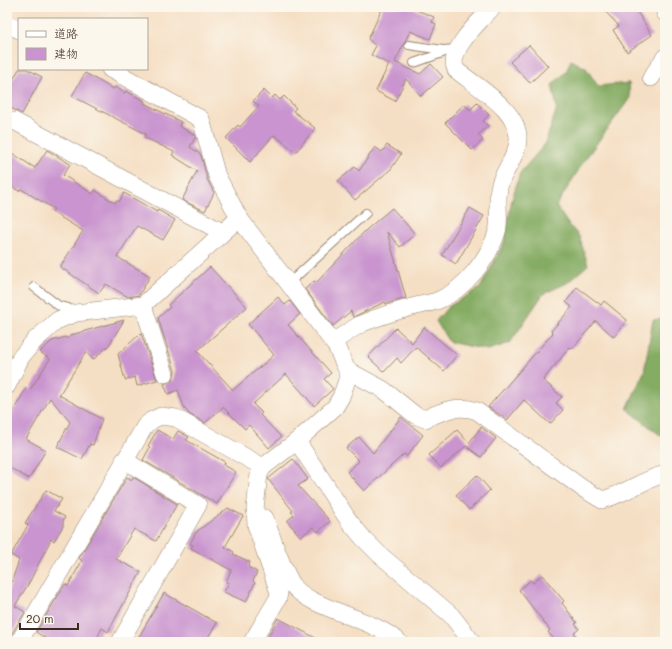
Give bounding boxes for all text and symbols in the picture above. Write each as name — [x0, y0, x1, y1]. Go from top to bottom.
legend — [18, 18, 148, 70]
text: 道路 — [54, 25, 78, 41]
text: 建物 — [54, 45, 78, 61]
scale bar — [20, 605, 78, 631]
text: 20 m — [26, 610, 54, 626]

